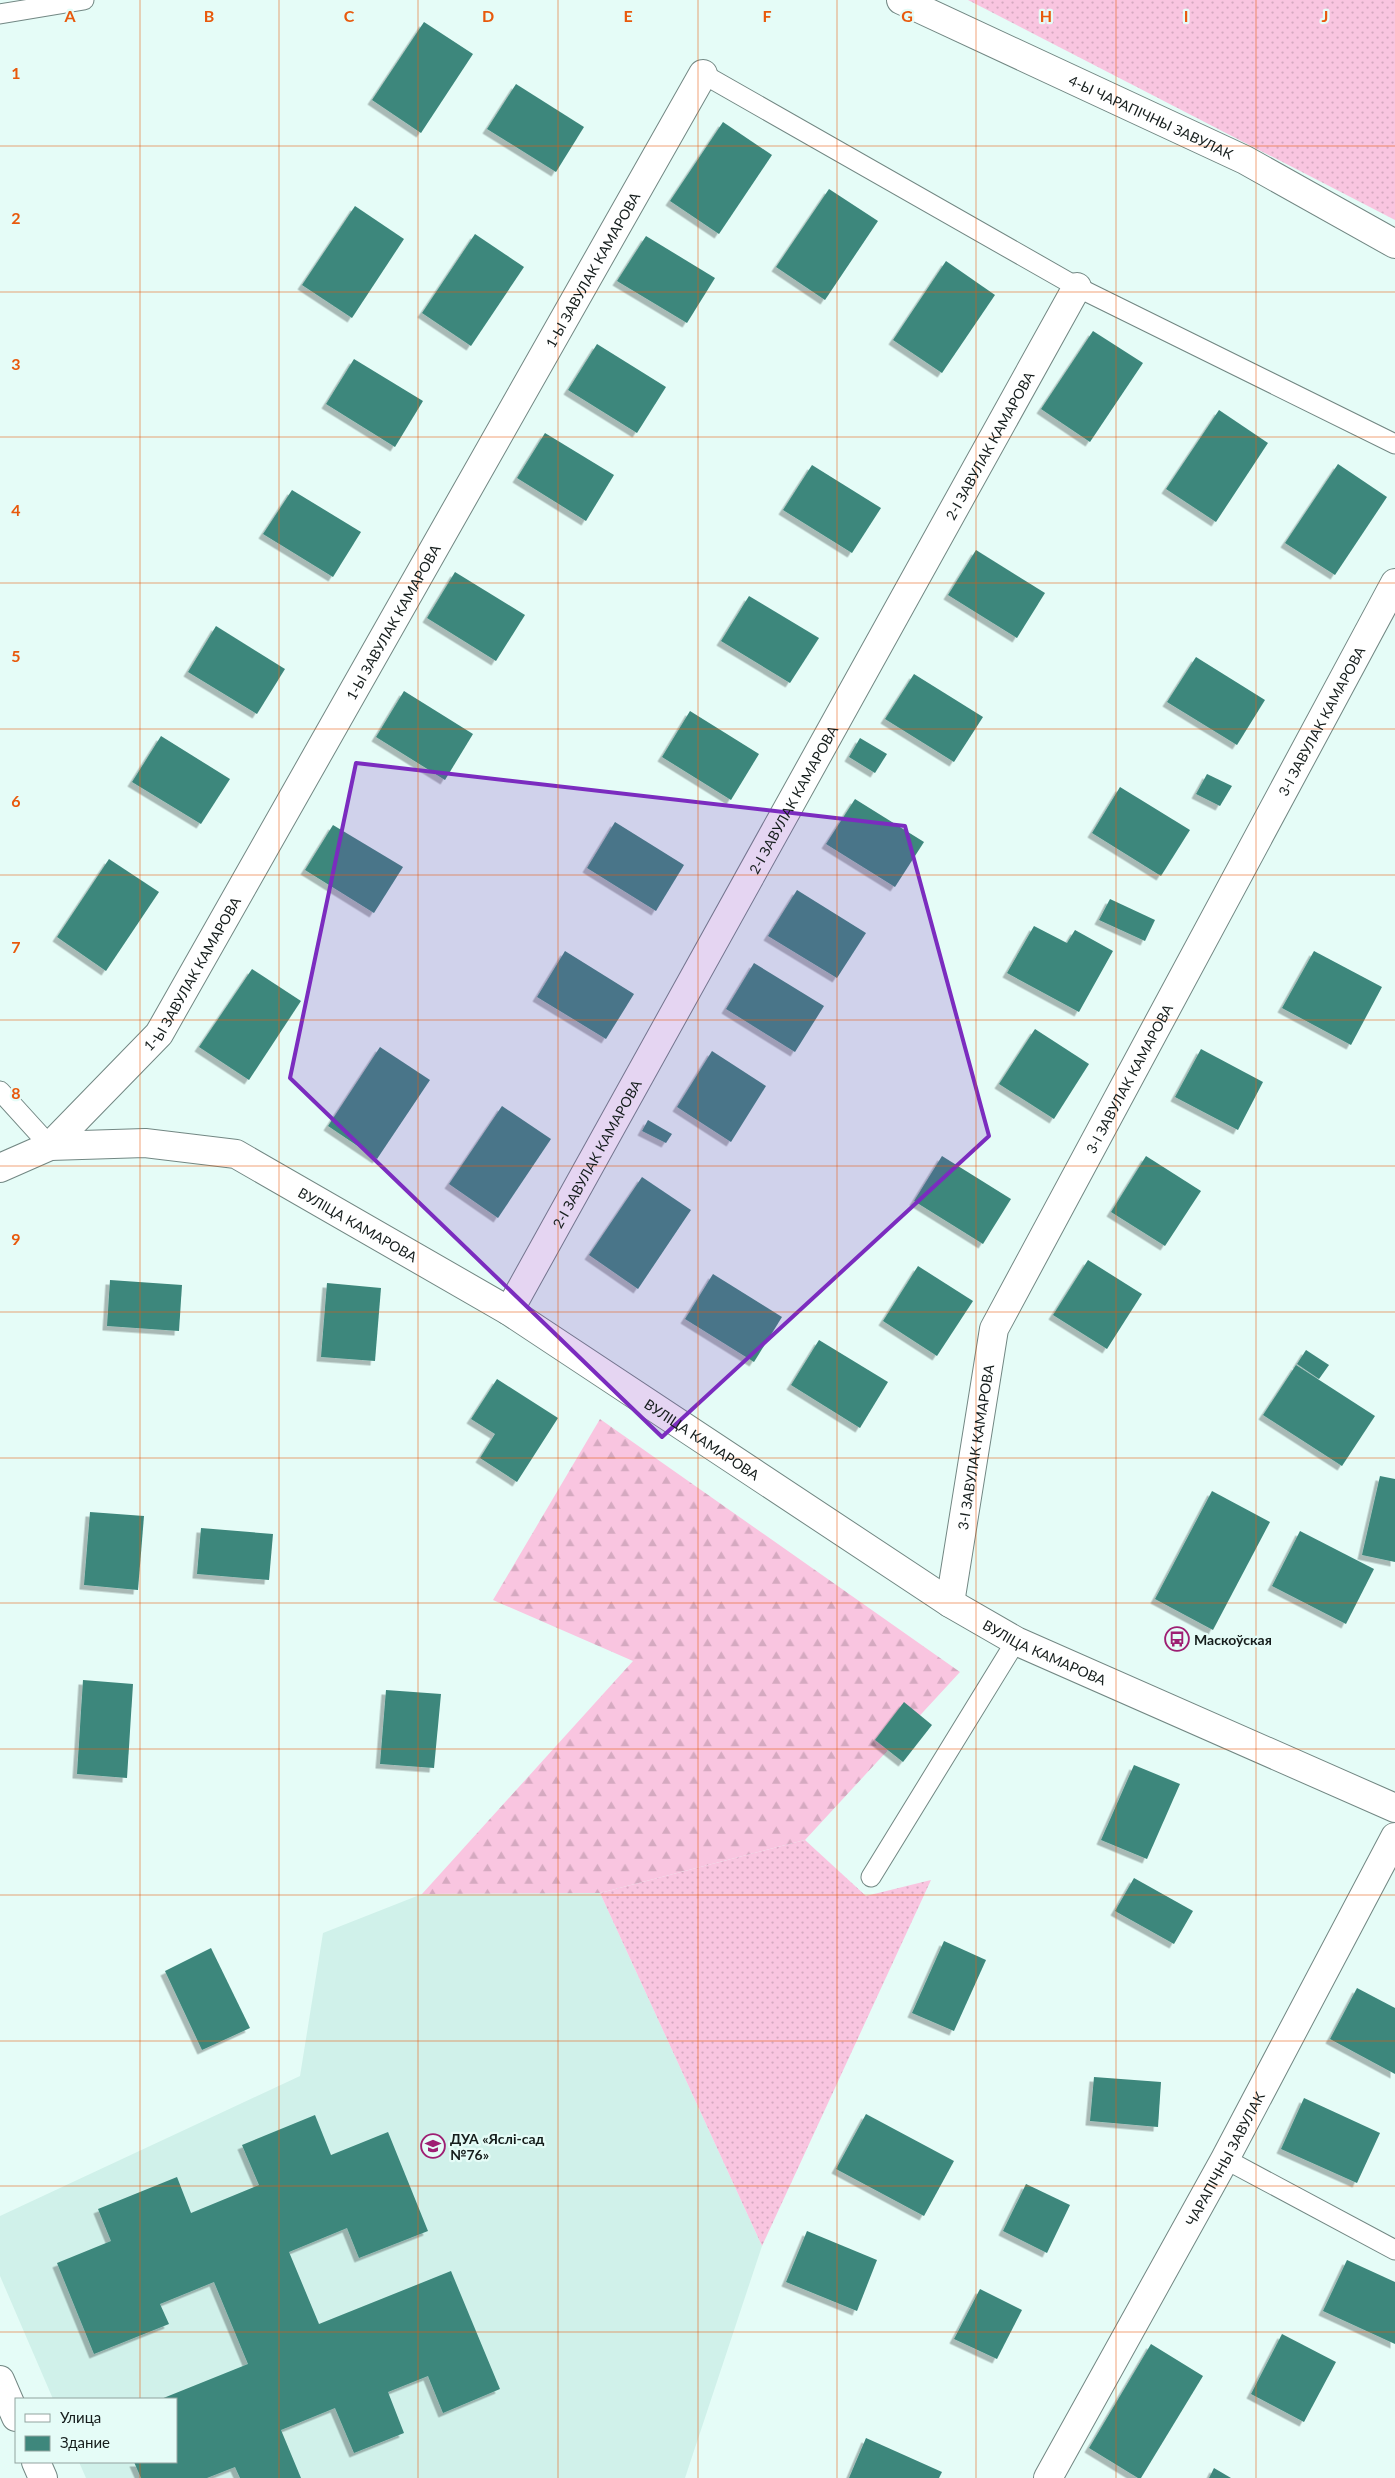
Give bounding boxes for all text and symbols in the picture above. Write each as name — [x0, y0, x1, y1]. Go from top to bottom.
text: A — [63, 6, 76, 25]
text: B — [204, 6, 214, 25]
text: C — [344, 6, 355, 25]
text: D — [482, 6, 494, 25]
text: E — [623, 6, 633, 25]
text: F — [762, 6, 772, 25]
text: G — [901, 6, 913, 25]
text: H — [1040, 6, 1052, 25]
text: I — [1184, 6, 1188, 25]
text: J — [1322, 6, 1328, 25]
text: 1 — [11, 63, 21, 82]
street label: 4-Ы ЧАРАПІЧНЫ ЗАВУЛАК — [1066, 71, 1237, 162]
street label: 1-Ы ЗАВУЛАК КАМАРОВА — [542, 188, 643, 350]
text: 2 — [11, 208, 21, 227]
text: 3 — [11, 354, 21, 373]
street label: 2-І ЗАВУЛАК КАМАРОВА — [941, 368, 1037, 522]
text: 4 — [11, 500, 21, 519]
street label: 1-Ы ЗАВУЛАК КАМАРОВА — [342, 541, 444, 702]
street label: 3-І ЗАВУЛАК КАМАРОВА — [1274, 643, 1368, 798]
text: 5 — [11, 646, 21, 665]
street label: 2-І ЗАВУЛАК КАМАРОВА — [745, 722, 841, 877]
text: 6 — [11, 791, 21, 810]
street label: 1-Ы ЗАВУЛАК КАМАРОВА — [140, 893, 244, 1054]
text: 7 — [11, 937, 21, 956]
street label: 3-І ЗАВУЛАК КАМАРОВА — [1082, 1000, 1176, 1156]
street label: 2-І ЗАВУЛАК КАМАРОВА — [548, 1076, 645, 1231]
text: 8 — [11, 1083, 21, 1102]
street label: ВУЛІЦА КАМАРОВА — [296, 1183, 421, 1265]
text: 9 — [11, 1229, 21, 1248]
street label: 3-І ЗАВУЛАК КАМАРОВА — [953, 1363, 997, 1531]
street label: ВУЛІЦА КАМАРОВА — [642, 1395, 763, 1483]
street label: ВУЛІЦА КАМАРОВА — [980, 1615, 1109, 1688]
bus stop icon: Маскоўская — [1164, 1626, 1190, 1652]
place label: Маскоўская — [1194, 1631, 1272, 1648]
street label: ЧАРАПІЧНЫ ЗАВУЛАК — [1181, 2088, 1268, 2228]
place label: ДУА «Яслі-сад №76» — [450, 2130, 545, 2163]
school or university icon: ДУА «Яслі-сад №76» — [420, 2133, 446, 2159]
legend — [15, 2398, 178, 2463]
text: Улица — [60, 2408, 101, 2426]
text: Здание — [60, 2433, 110, 2451]

